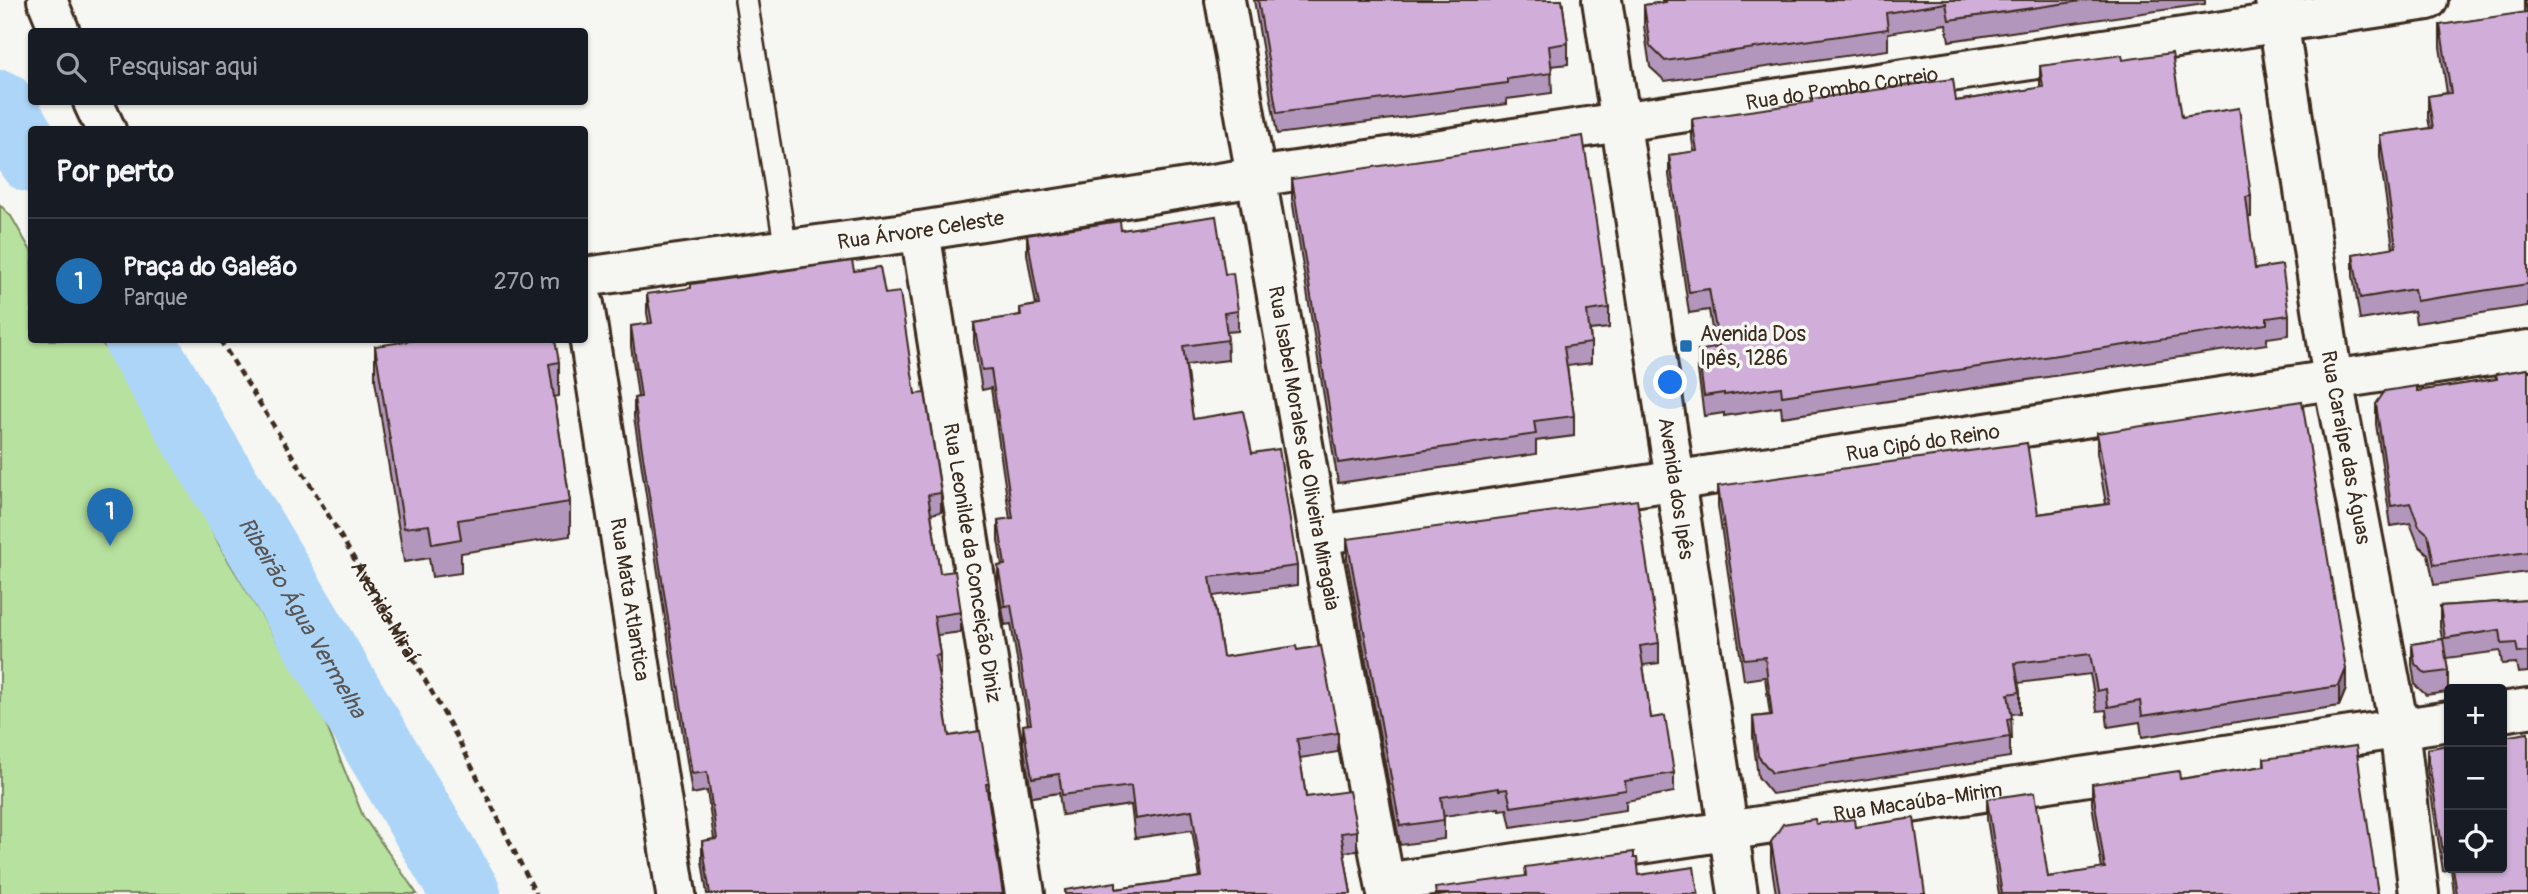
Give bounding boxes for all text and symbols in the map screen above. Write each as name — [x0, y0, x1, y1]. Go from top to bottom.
search box — [28, 28, 588, 105]
icon: search — [52, 48, 90, 86]
text: Pesquisar aqui — [108, 51, 257, 83]
street label: Rua do Pombo Correio — [1744, 61, 1940, 116]
text: Por perto — [56, 153, 174, 190]
street label: Rua Árvore Celeste — [836, 204, 1007, 256]
text: Praça do Galeão — [123, 251, 297, 283]
text: 1 — [75, 267, 84, 296]
text: 270 m — [494, 267, 560, 296]
text: Parque — [123, 283, 187, 312]
street label: Rua Isabel Morales de Oliveira Miragaia — [1262, 284, 1346, 612]
place label: Avenida Dos Ipês, 1286 — [1700, 321, 1806, 372]
marker: Avenida Dos Ipês, 1286 — [1678, 338, 1694, 354]
street label: Rua Caraípe das Águas — [2315, 349, 2377, 547]
your location — [1653, 365, 1687, 399]
street label: Avenida dos Ipês — [1652, 415, 1701, 562]
street label: Rua Cipó do Reino — [1844, 418, 2002, 468]
street label: Rua Leonilde da Conceição Diniz — [937, 421, 1008, 705]
pin: 1 — [87, 488, 133, 546]
water label: Ribeirão Água Vermelha — [232, 512, 374, 724]
street label: Rua Mata Atlantica — [604, 516, 656, 683]
street label: Avenida Miraí — [345, 556, 426, 668]
map controls — [2444, 684, 2507, 873]
button: + — [2444, 684, 2507, 747]
button: − — [2444, 747, 2507, 810]
street label: Rua Macaúba-Mirim — [1832, 776, 2004, 828]
button: locate — [2444, 810, 2507, 873]

